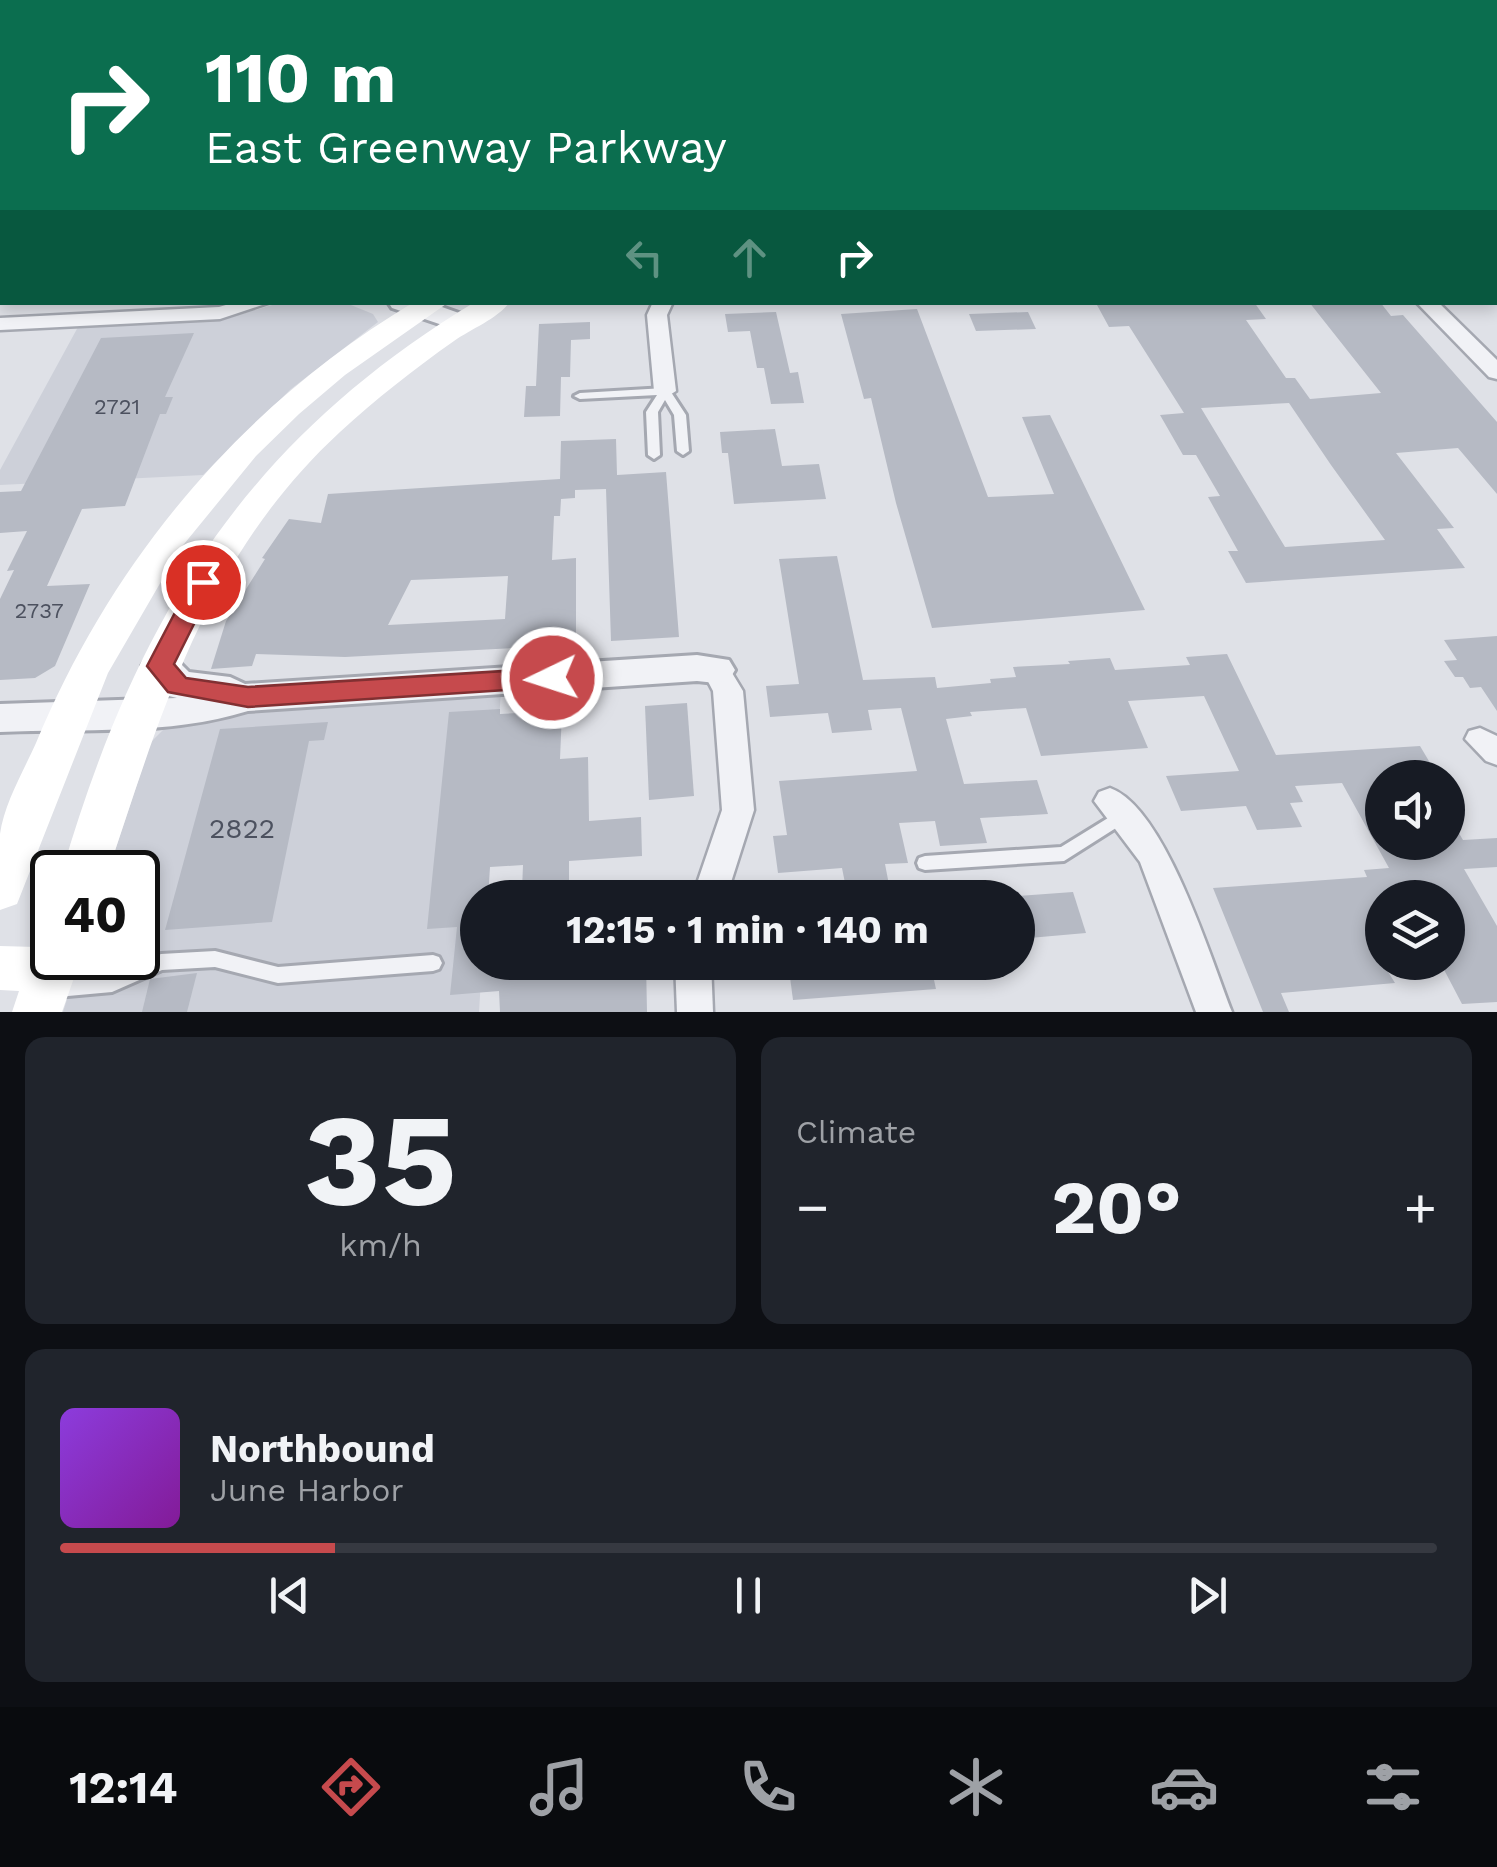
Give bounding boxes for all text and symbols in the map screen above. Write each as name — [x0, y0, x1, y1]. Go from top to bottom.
text: 110 m — [205, 37, 396, 119]
icon: right — [40, 40, 170, 170]
text: East Greenway Parkway — [205, 121, 727, 174]
icon: left — [617, 230, 672, 285]
icon: ahead — [722, 230, 777, 285]
icon: right — [827, 230, 882, 285]
house number: 2721 — [94, 394, 140, 419]
pin — [161, 540, 246, 625]
icon: arrive — [176, 555, 231, 610]
house number: 2737 — [14, 598, 64, 623]
position arrow — [500, 626, 604, 730]
map controls — [1365, 760, 1465, 980]
button: sound — [1365, 760, 1465, 860]
house number: 2822 — [209, 812, 275, 845]
speed limit sign: 40 — [30, 850, 160, 980]
button: layers — [1365, 880, 1465, 980]
text: 12:15 · 1 min · 140 m — [566, 908, 929, 952]
text: 35 — [304, 1084, 457, 1237]
text: Climate — [796, 1113, 916, 1151]
text: 20° — [1051, 1163, 1182, 1251]
text: − — [796, 1175, 829, 1239]
text: + — [1404, 1175, 1437, 1239]
text: km/h — [339, 1226, 422, 1264]
text: Northbound — [210, 1427, 435, 1471]
text: June Harbor — [210, 1471, 404, 1509]
icon: previous — [262, 1568, 317, 1623]
icon: pause — [721, 1568, 776, 1623]
icon: next — [1180, 1568, 1235, 1623]
icon: directions — [316, 1752, 386, 1822]
icon: music — [524, 1752, 594, 1822]
icon: phone — [733, 1752, 803, 1822]
icon: climate — [941, 1752, 1011, 1822]
icon: car — [1149, 1752, 1219, 1822]
icon: filters — [1358, 1752, 1428, 1822]
text: 12:14 — [69, 1761, 177, 1814]

